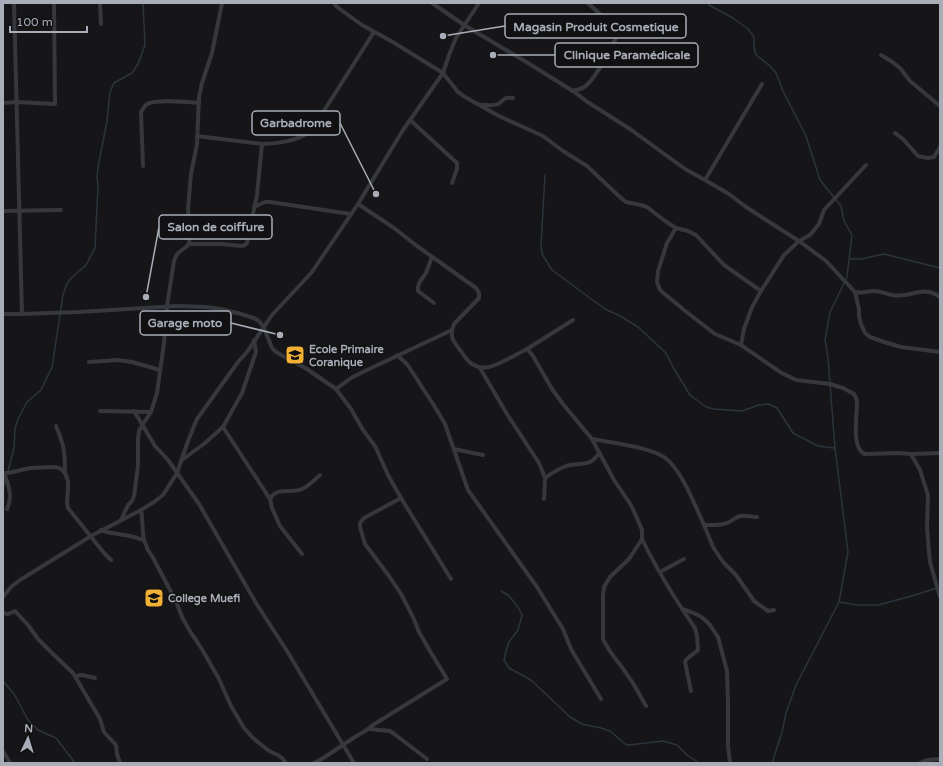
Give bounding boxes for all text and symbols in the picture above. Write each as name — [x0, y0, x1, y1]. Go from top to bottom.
scale bar — [10, 8, 87, 34]
callout: Magasin Produit Cosmetique — [505, 14, 686, 38]
text: 100 m — [16, 15, 53, 29]
text: Magasin Produit Cosmetique — [513, 20, 679, 35]
callout: Clinique Paramédicale — [555, 43, 698, 67]
text: Clinique Paramédicale — [564, 48, 690, 63]
callout: Garbadrome — [252, 111, 340, 135]
text: Garbadrome — [260, 116, 332, 130]
callout: Salon de coiffure — [159, 215, 272, 239]
text: Salon de coiffure — [168, 220, 265, 234]
callout: Garage moto — [140, 311, 231, 335]
text: Garage moto — [148, 316, 222, 331]
place label: Ecole Primaire Coranique — [309, 343, 385, 370]
school or university icon: Ecole Primaire Coranique — [284, 344, 306, 366]
school or university icon: College Muefi — [143, 587, 165, 609]
place label: College Muefi — [168, 592, 240, 606]
north arrow — [8, 718, 48, 758]
text: N — [24, 722, 34, 735]

